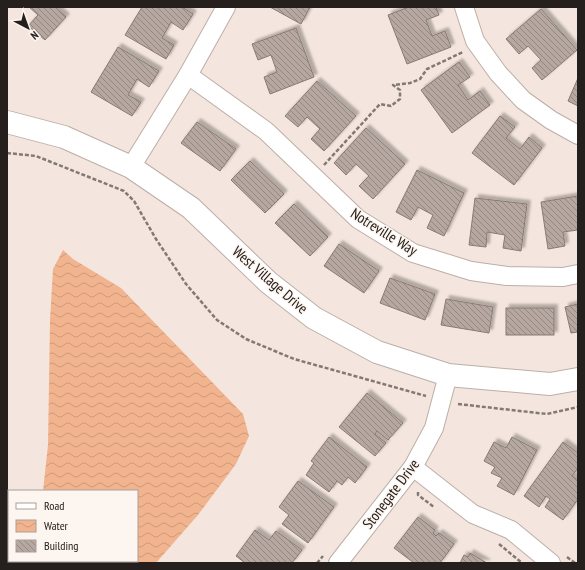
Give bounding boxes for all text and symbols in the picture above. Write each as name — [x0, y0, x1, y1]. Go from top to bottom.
north arrow — [8, 8, 48, 48]
text: N — [28, 28, 41, 43]
street label: Notreville Way — [347, 204, 421, 260]
street label: West Village Drive — [229, 242, 312, 318]
street label: Stonegate Drive — [358, 455, 423, 532]
legend — [8, 490, 138, 562]
text: Road — [44, 498, 64, 513]
text: Water — [44, 518, 69, 533]
text: Building — [44, 538, 79, 553]

